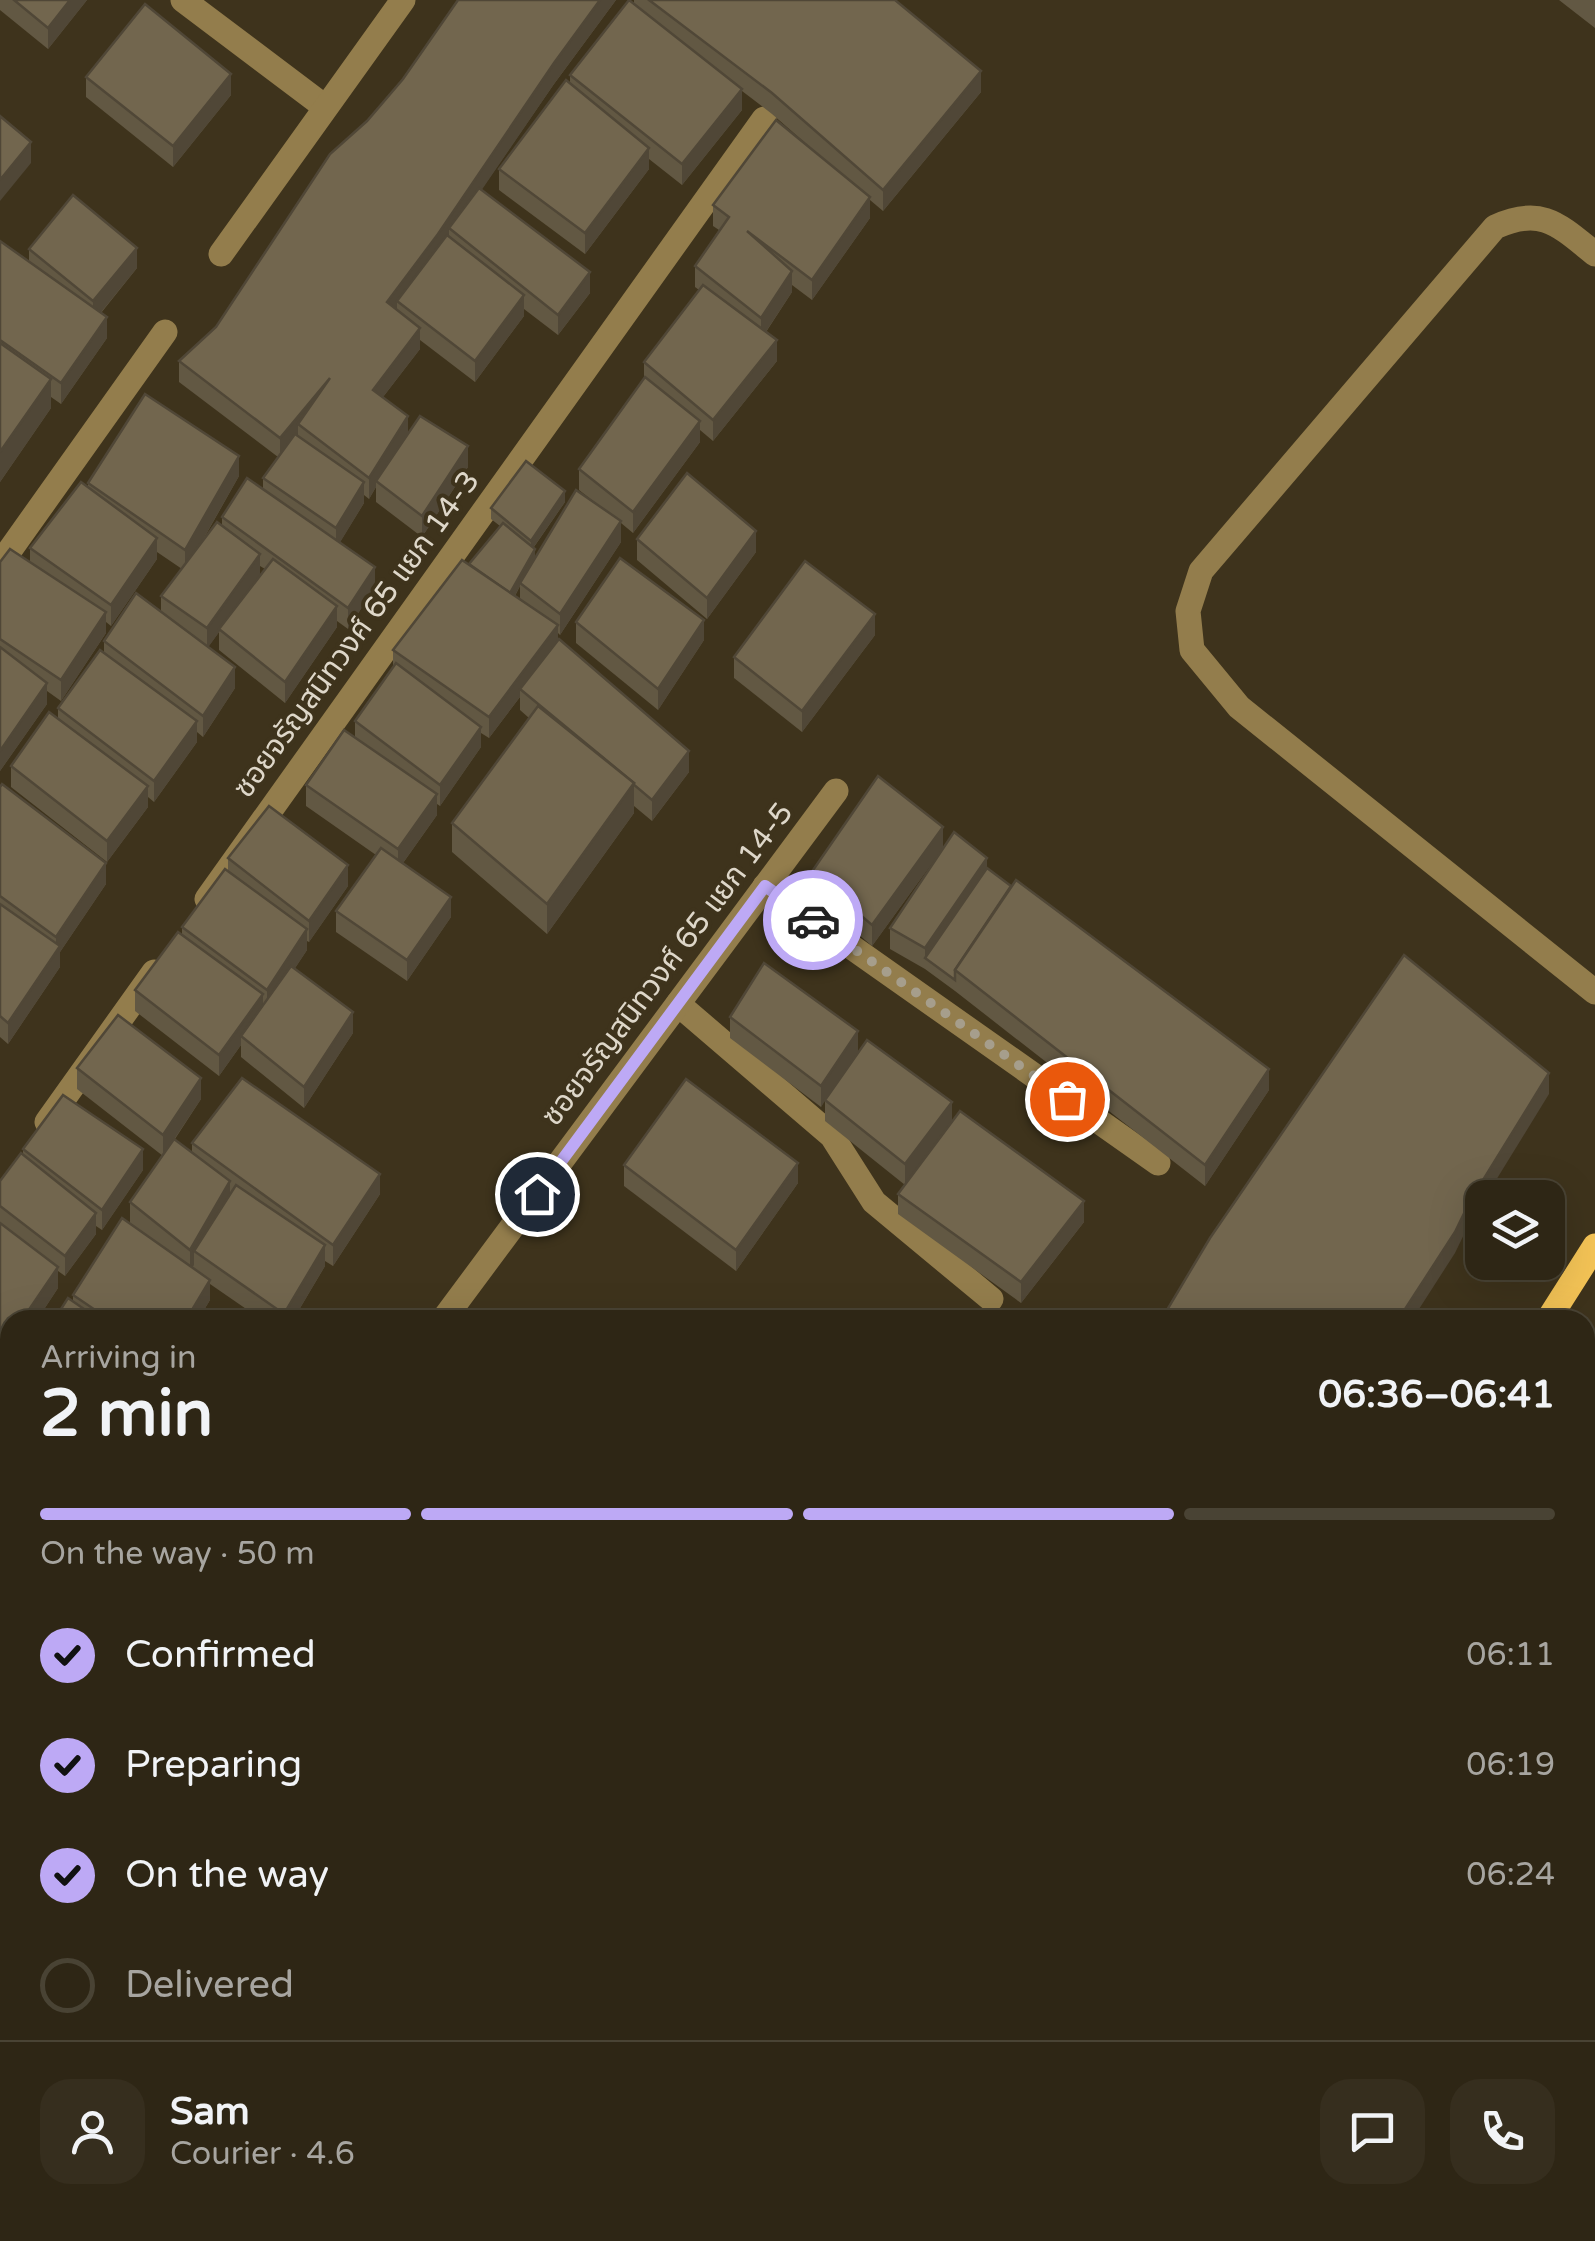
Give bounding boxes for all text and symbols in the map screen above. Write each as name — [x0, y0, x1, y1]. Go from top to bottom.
street label: ซอยจรัญสนิทวงศ์ 65 แยก 14-3 — [225, 464, 488, 805]
street label: ซอยจรัญสนิทวงศ์ 65 แยก 14-5 — [534, 795, 801, 1133]
courier — [763, 870, 863, 970]
icon: car — [786, 893, 841, 948]
pin — [1025, 1057, 1110, 1142]
icon: bag — [1040, 1072, 1095, 1127]
pin — [495, 1152, 580, 1237]
icon: home — [510, 1167, 565, 1222]
map controls — [1465, 1180, 1565, 1280]
button: layers — [1465, 1180, 1565, 1280]
text: Arriving in — [40, 1339, 197, 1377]
text: 06:36–06:41 — [1318, 1372, 1555, 1418]
text: 2 min — [40, 1375, 213, 1454]
text: On the way · 50 m — [40, 1535, 315, 1573]
icon: check — [40, 1628, 95, 1683]
text: Confirmed — [125, 1632, 316, 1678]
text: 06:11 — [1466, 1636, 1555, 1674]
icon: check — [40, 1738, 95, 1793]
text: Preparing — [125, 1742, 302, 1788]
text: 06:19 — [1466, 1746, 1555, 1784]
icon: check — [40, 1848, 95, 1903]
text: On the way — [125, 1852, 329, 1898]
text: 06:24 — [1466, 1856, 1555, 1894]
text: Delivered — [125, 1962, 294, 2008]
button: person — [40, 2079, 145, 2184]
button: chat — [1320, 2079, 1425, 2184]
button: phone — [1450, 2079, 1555, 2184]
text: Sam — [170, 2089, 250, 2135]
text: Courier · 4.6 — [170, 2135, 355, 2173]

